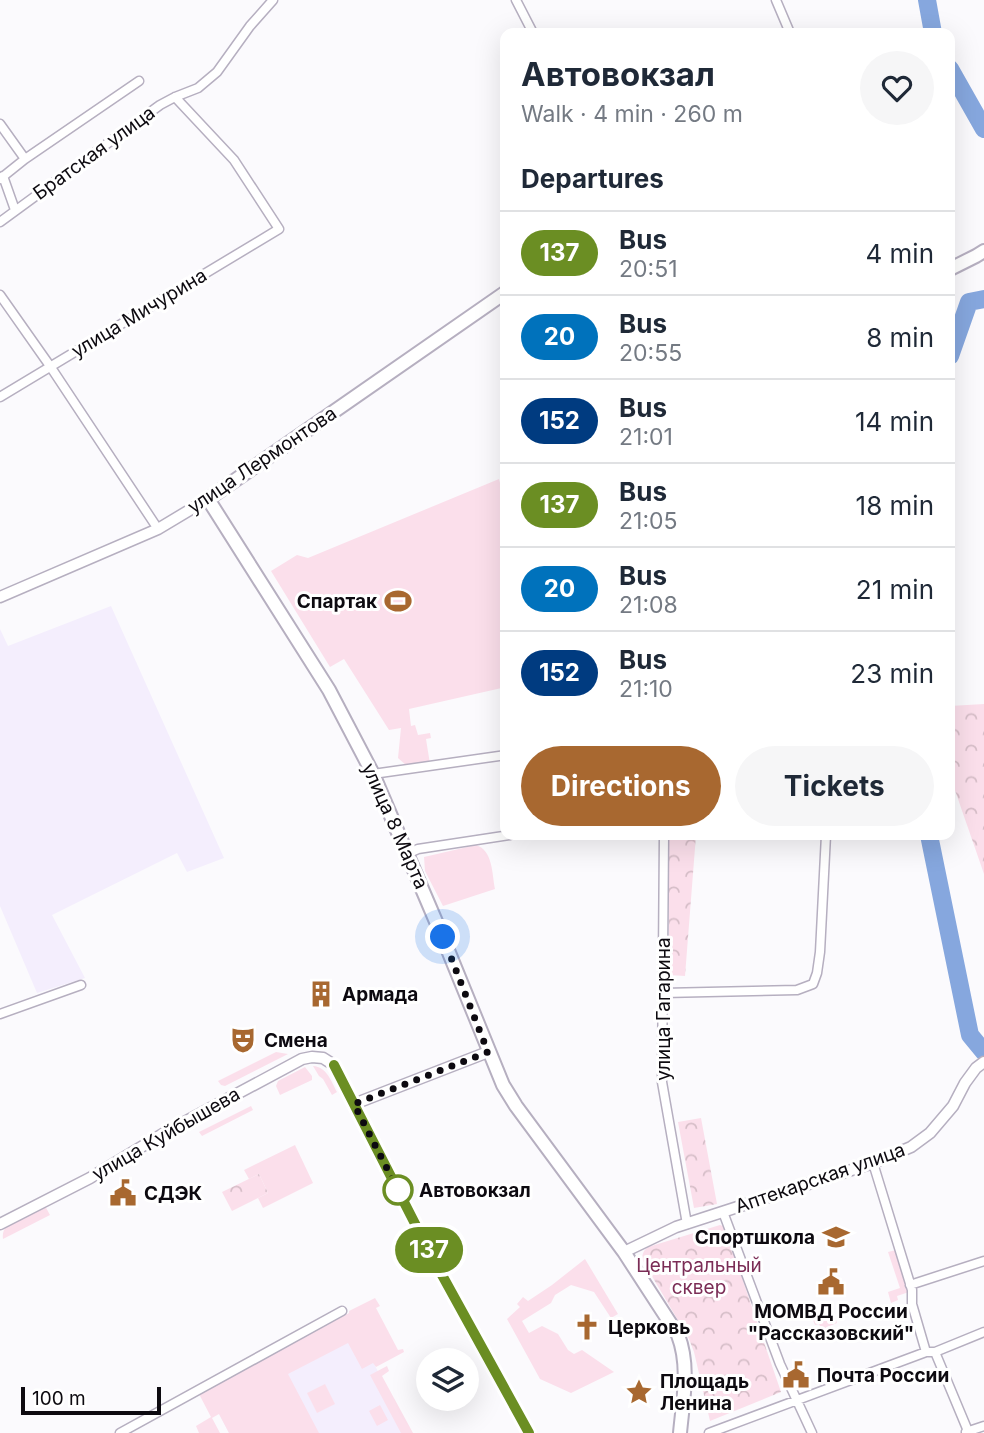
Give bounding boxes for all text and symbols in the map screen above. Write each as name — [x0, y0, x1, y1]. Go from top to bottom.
button: heart — [860, 51, 934, 125]
text: Автовокзал — [521, 54, 715, 94]
text: Walk · 4 min · 260 m — [521, 100, 743, 128]
street label: Братская улица — [29, 101, 159, 205]
text: Departures — [521, 163, 664, 194]
text: Bus — [619, 224, 667, 255]
text: 137 — [540, 238, 579, 267]
text: 4 min — [865, 238, 934, 269]
text: 20:51 — [619, 255, 678, 283]
street label: улица Мичурина — [67, 264, 211, 362]
text: Bus — [619, 308, 667, 339]
text: 20 — [544, 322, 575, 351]
text: 8 min — [866, 322, 934, 353]
text: 20:55 — [619, 339, 682, 367]
text: Bus — [619, 392, 667, 423]
street label: улица Лермонтова — [183, 402, 341, 518]
text: 152 — [539, 406, 580, 435]
text: 14 min — [855, 406, 934, 437]
text: 21:01 — [619, 423, 673, 451]
text: Bus — [619, 476, 667, 507]
text: 137 — [540, 490, 579, 519]
text: 18 min — [856, 490, 934, 521]
text: 21:05 — [619, 507, 678, 535]
text: Bus — [619, 560, 667, 591]
text: 20 — [544, 574, 575, 603]
text: 21 min — [856, 574, 934, 605]
sports icon: Спартак — [383, 586, 413, 616]
place label: Спартак — [297, 590, 377, 613]
text: 21:08 — [619, 591, 678, 619]
text: Bus — [619, 644, 667, 675]
text: 152 — [539, 658, 580, 687]
text: 23 min — [850, 658, 934, 689]
text: 21:10 — [619, 675, 673, 703]
button: Directions — [521, 746, 721, 826]
button: Tickets — [735, 746, 934, 826]
street label: улица 8 Марта — [357, 759, 433, 893]
your location — [425, 919, 460, 954]
street label: улица Гагарина — [652, 937, 675, 1081]
building icon: Армада — [306, 979, 336, 1009]
place label: Армада — [342, 983, 418, 1006]
theatre icon: Смена — [228, 1025, 258, 1055]
place label: Смена — [264, 1029, 328, 1052]
street label: улица Куйбышева — [88, 1082, 244, 1186]
street label: Аптекарская улица — [732, 1138, 908, 1218]
marker: Автовокзал — [383, 1175, 413, 1205]
public building icon: СДЭК — [108, 1178, 138, 1208]
place label: Автовокзал — [419, 1179, 531, 1202]
place label: СДЭК — [144, 1182, 203, 1205]
school or university icon: Спортшкола — [821, 1222, 851, 1252]
place label: Спортшкола — [695, 1226, 815, 1249]
line badge: 137 — [389, 1227, 469, 1273]
text: 137 — [409, 1235, 449, 1264]
park label: Центральный сквер — [636, 1254, 762, 1299]
public building icon: МОМВД России "Рассказовский" — [816, 1267, 846, 1297]
place label: МОМВД России "Рассказовский" — [748, 1300, 914, 1345]
church icon: Церковь — [572, 1312, 602, 1342]
place label: Церковь — [608, 1316, 690, 1339]
map controls — [416, 1348, 479, 1411]
button: layers — [416, 1348, 479, 1411]
public building icon: Почта России — [781, 1360, 811, 1390]
place label: Почта России — [817, 1364, 949, 1387]
place label: Площадь Ленина — [660, 1370, 749, 1415]
place icon: Площадь Ленина — [624, 1377, 654, 1407]
scale bar — [21, 1384, 161, 1416]
text: 100 m — [32, 1387, 86, 1410]

